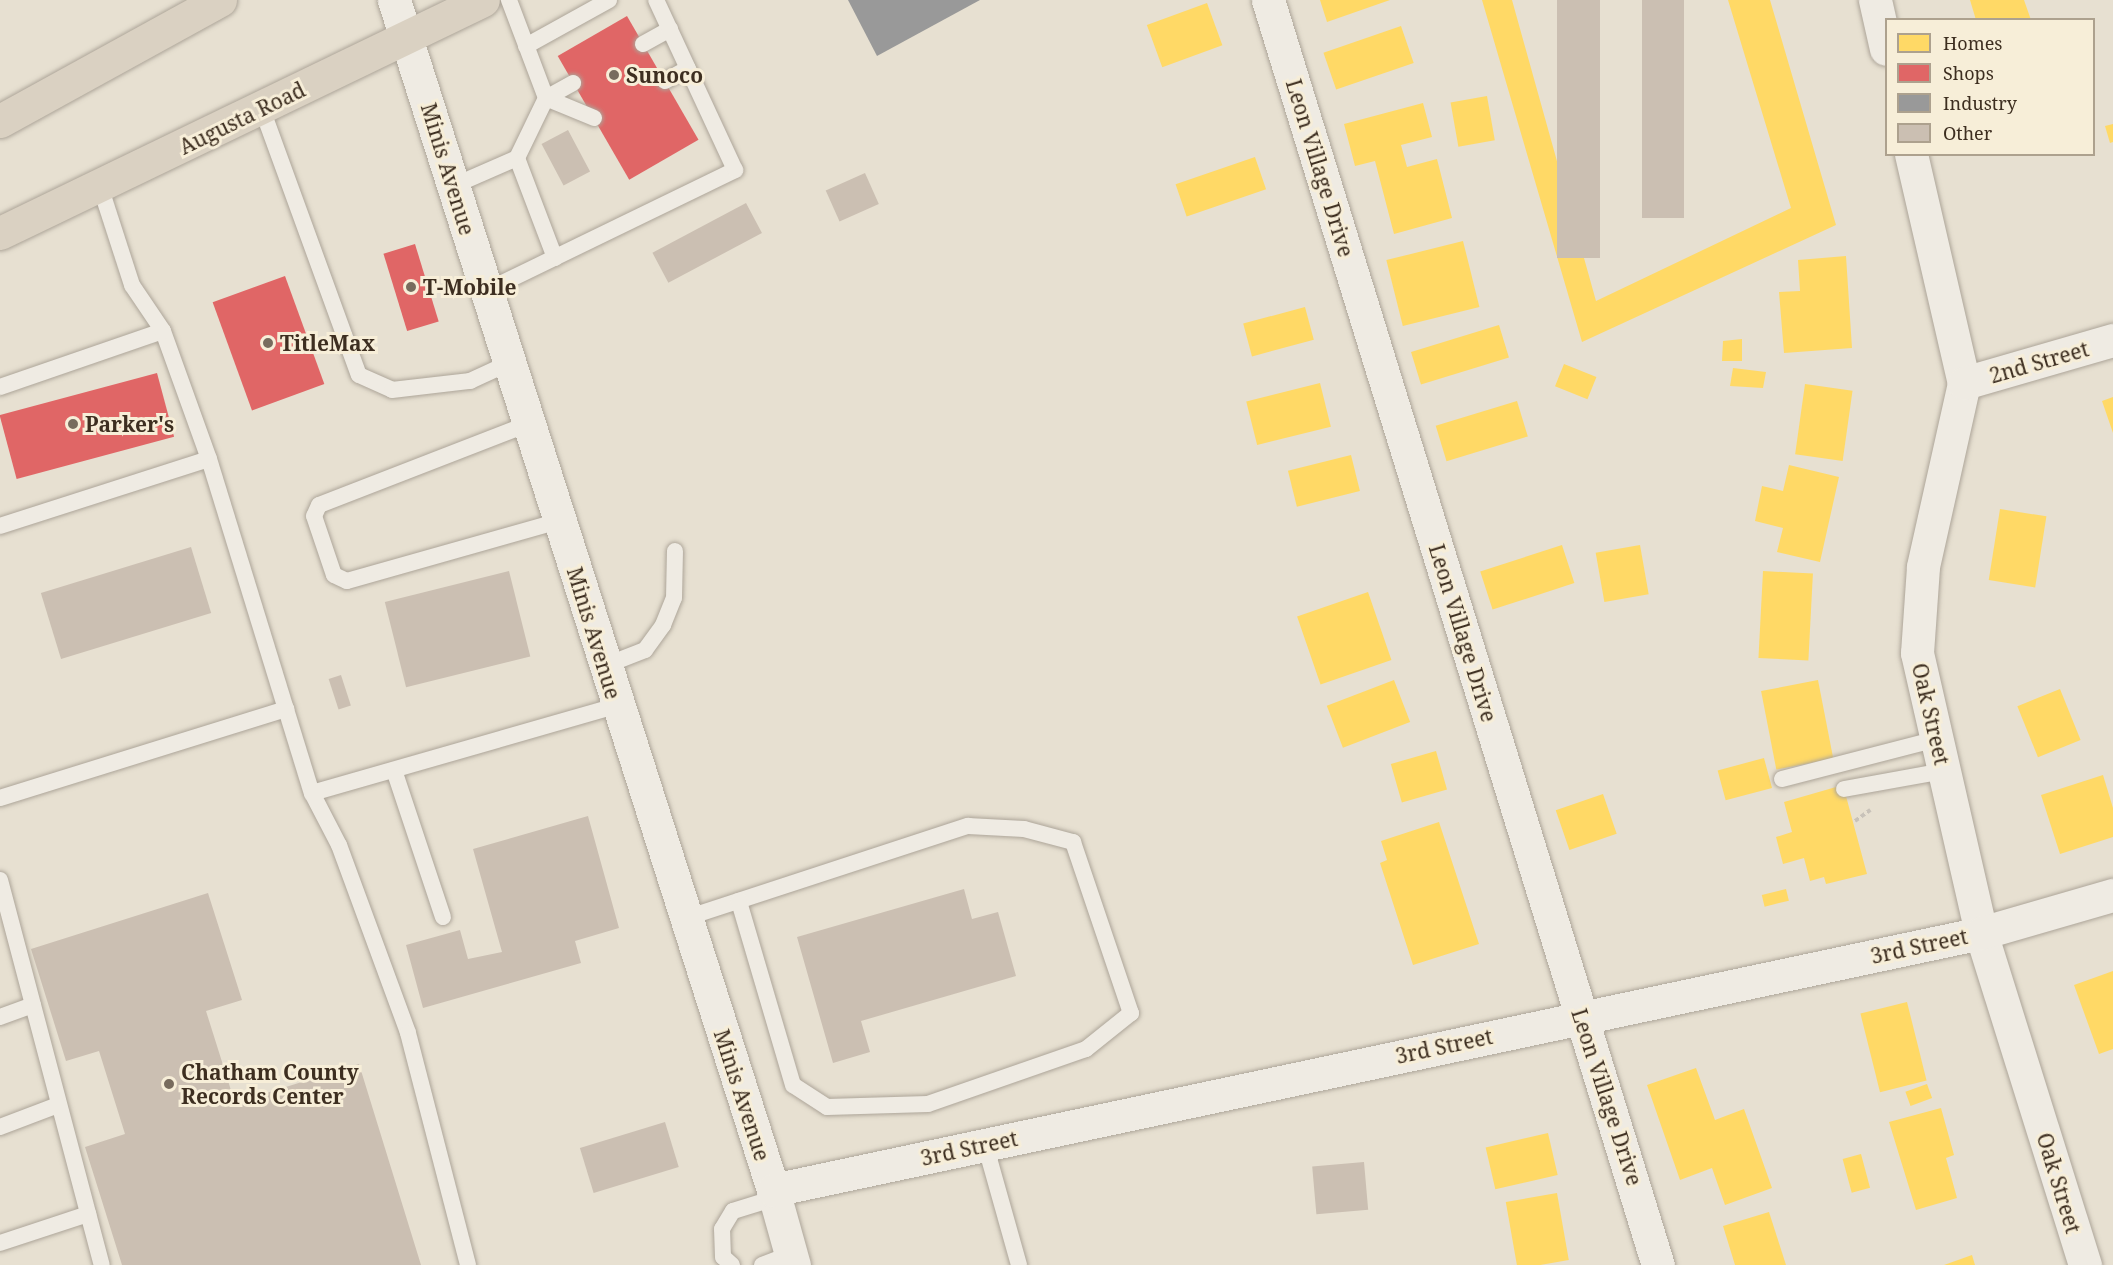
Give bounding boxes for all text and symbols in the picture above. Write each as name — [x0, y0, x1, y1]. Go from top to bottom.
legend — [1885, 18, 2095, 156]
text: Homes — [1943, 31, 2002, 55]
text: Shops — [1943, 61, 1994, 85]
place label: Sunoco — [626, 62, 703, 88]
marker: Sunoco — [607, 68, 621, 82]
street label: Leon Village Drive — [1281, 76, 1359, 260]
street label: Augusta Road — [175, 77, 309, 159]
text: Industry — [1943, 91, 2017, 115]
street label: Minis Avenue — [416, 100, 480, 238]
text: Other — [1943, 121, 1992, 145]
place label: T-Mobile — [423, 274, 517, 300]
marker: T-Mobile — [404, 280, 418, 294]
place label: TitleMax — [280, 330, 375, 356]
marker: TitleMax — [261, 336, 275, 350]
street label: 2nd Street — [1986, 336, 2092, 388]
place label: Parker's — [85, 411, 174, 437]
marker: Parker's — [66, 417, 80, 431]
street label: Leon Village Drive — [1424, 541, 1502, 725]
street label: Minis Avenue — [562, 564, 626, 702]
street label: Oak Street — [1907, 661, 1955, 767]
street label: 3rd Street — [1868, 923, 1970, 969]
street label: Leon Village Drive — [1567, 1005, 1647, 1189]
street label: 3rd Street — [1393, 1023, 1495, 1069]
street label: Minis Avenue — [709, 1026, 775, 1164]
place label: Chatham County Records Center — [181, 1059, 359, 1109]
marker: Chatham County Records Center — [162, 1077, 176, 1091]
street label: 3rd Street — [918, 1125, 1020, 1171]
street label: Oak Street — [2032, 1130, 2086, 1236]

